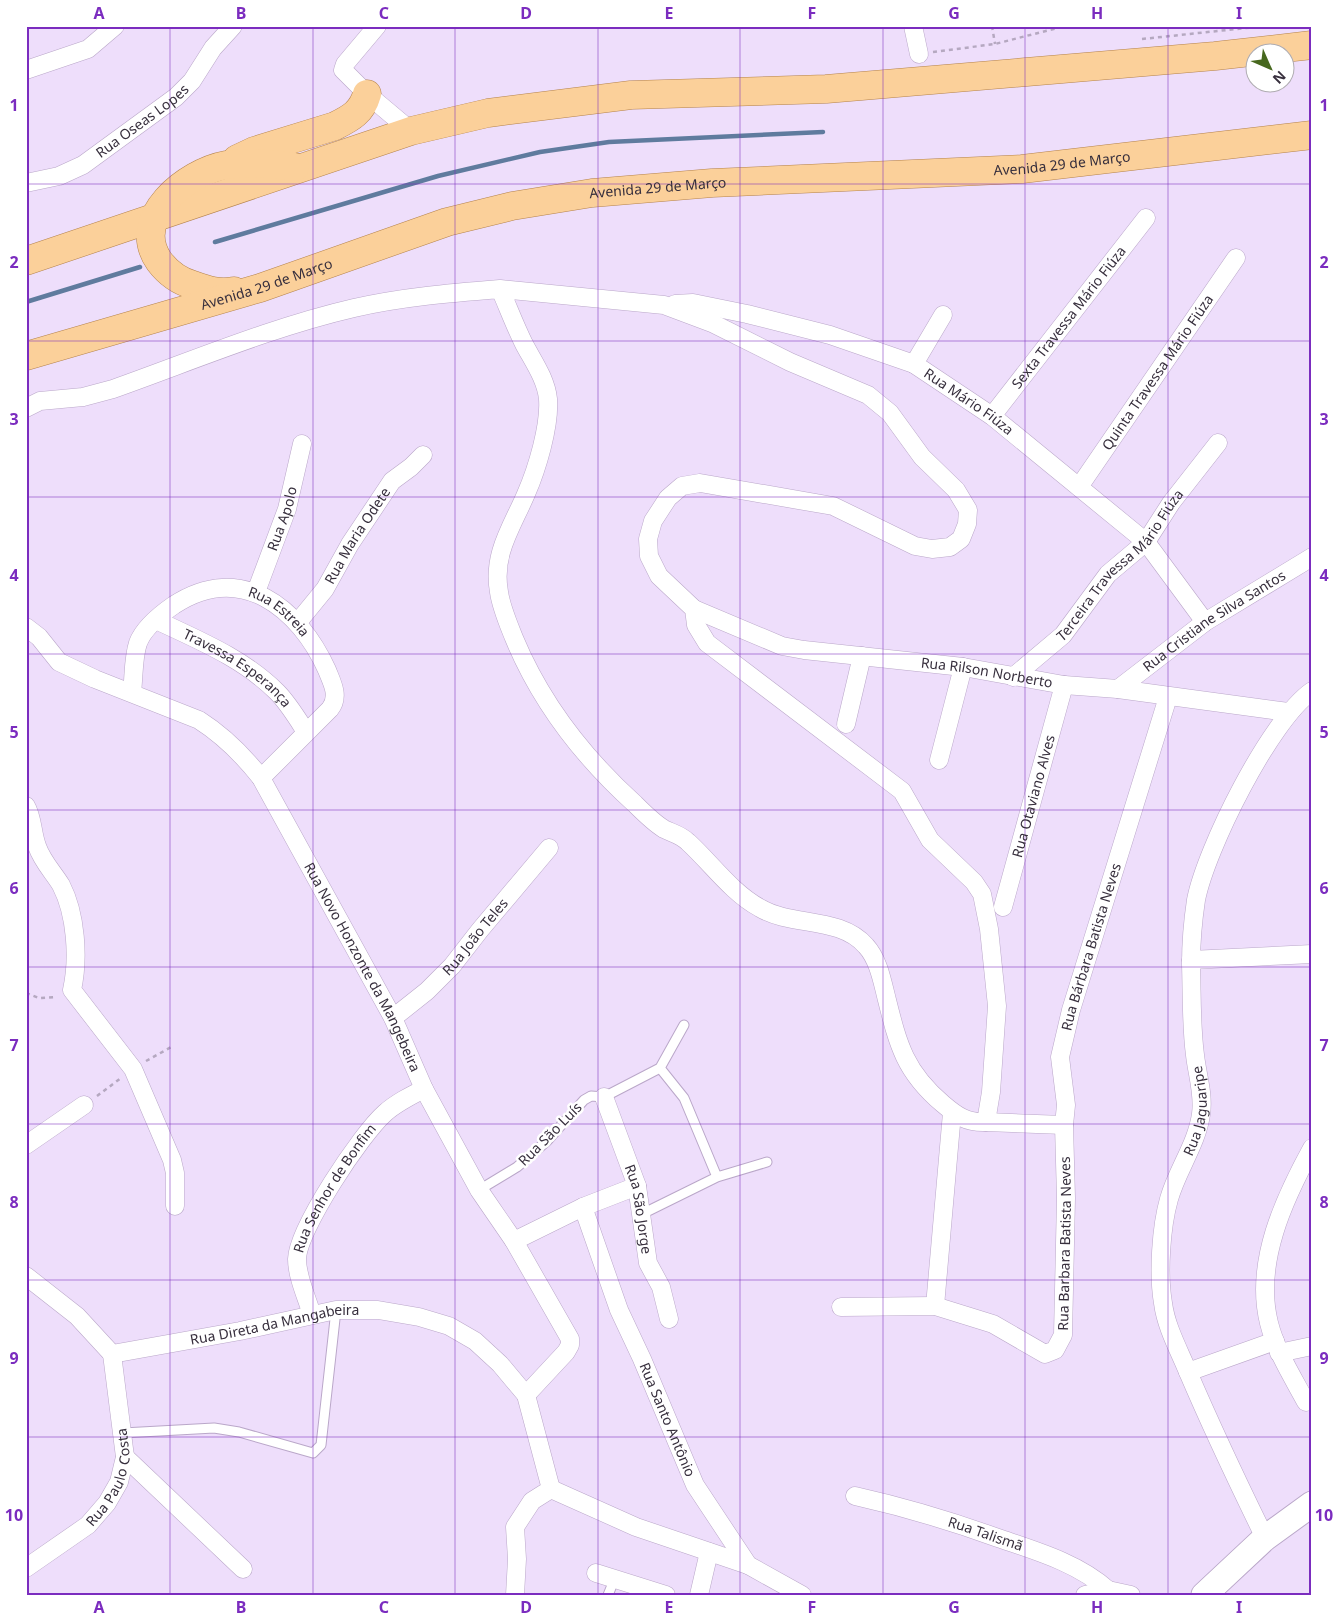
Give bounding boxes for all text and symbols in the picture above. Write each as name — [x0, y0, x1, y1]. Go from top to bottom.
text: A — [93, 2, 105, 24]
text: B — [236, 2, 246, 24]
text: C — [379, 2, 389, 24]
text: D — [520, 2, 532, 24]
text: E — [665, 2, 674, 24]
text: F — [808, 2, 816, 24]
text: G — [948, 2, 960, 24]
text: H — [1091, 2, 1103, 24]
text: I — [1236, 2, 1242, 24]
north arrow — [1246, 42, 1296, 92]
text: N — [1269, 67, 1290, 88]
street label: Rua Oseas Lopes — [92, 79, 193, 162]
text: 1 — [9, 94, 19, 116]
text: 1 — [1319, 94, 1329, 116]
street label: Avenida 29 de Março — [993, 146, 1131, 179]
street label: Avenida 29 de Março — [588, 172, 727, 202]
street label: Sexta Travessa Mário Fiúza — [1007, 242, 1130, 392]
text: 2 — [9, 251, 19, 273]
text: 2 — [1319, 251, 1329, 273]
street label: Avenida 29 de Março — [198, 253, 335, 314]
street label: Quinta Travessa Mário Fiúza — [1097, 290, 1217, 454]
street label: Rua Mário Fiúza — [921, 363, 1018, 439]
text: 3 — [9, 408, 19, 430]
text: 3 — [1319, 408, 1329, 430]
street label: Rua Maria Odete — [320, 483, 394, 587]
street label: Rua Apolo — [262, 484, 301, 553]
street label: Terceira Travessa Mário Fiúza — [1052, 485, 1187, 645]
text: 4 — [9, 564, 19, 586]
text: 4 — [1319, 564, 1329, 586]
street label: Rua Cristiane Silva Santos — [1139, 565, 1289, 676]
street label: Rua Estreia — [246, 582, 314, 640]
street label: Travessa Esperança — [180, 624, 296, 711]
street label: Rua Rilson Norberto — [920, 653, 1054, 692]
text: 5 — [9, 721, 19, 743]
text: 5 — [1319, 721, 1329, 743]
street label: Rua Otaviano Alves — [1007, 732, 1059, 859]
street label: Rua Novo Honzonte da Mangebeira — [300, 859, 425, 1075]
street label: Rua Bárbara Batista Neves — [1057, 860, 1125, 1032]
text: 6 — [9, 877, 19, 899]
text: 6 — [1319, 877, 1329, 899]
street label: Rua João Teles — [438, 894, 512, 979]
text: 7 — [9, 1034, 19, 1056]
text: 7 — [1319, 1034, 1329, 1056]
street label: Rua Jaguaripe — [1178, 1064, 1211, 1159]
street label: Rua São Luís — [514, 1097, 586, 1170]
street label: Rua Senhor de Bonfim — [288, 1119, 380, 1255]
street label: Rua Barbara Batista Neves — [1053, 1156, 1075, 1331]
street label: Rua São Jorge — [621, 1161, 657, 1255]
text: 8 — [9, 1191, 19, 1213]
text: 8 — [1319, 1191, 1329, 1213]
street label: Rua Direta da Mangabeira — [188, 1300, 359, 1349]
text: 9 — [9, 1347, 19, 1369]
text: 9 — [1319, 1347, 1329, 1369]
street label: Rua Santo Antônio — [636, 1359, 700, 1479]
street label: Rua Paulo Costa — [81, 1427, 134, 1530]
text: 10 — [5, 1504, 23, 1526]
text: 10 — [1315, 1504, 1333, 1526]
street label: Rua Talismã — [946, 1512, 1026, 1555]
text: A — [93, 1596, 105, 1618]
text: B — [236, 1596, 246, 1618]
text: C — [379, 1596, 389, 1618]
text: D — [520, 1596, 532, 1618]
text: E — [665, 1596, 674, 1618]
text: F — [808, 1596, 816, 1618]
text: G — [948, 1596, 960, 1618]
text: H — [1091, 1596, 1103, 1618]
text: I — [1236, 1596, 1242, 1618]

